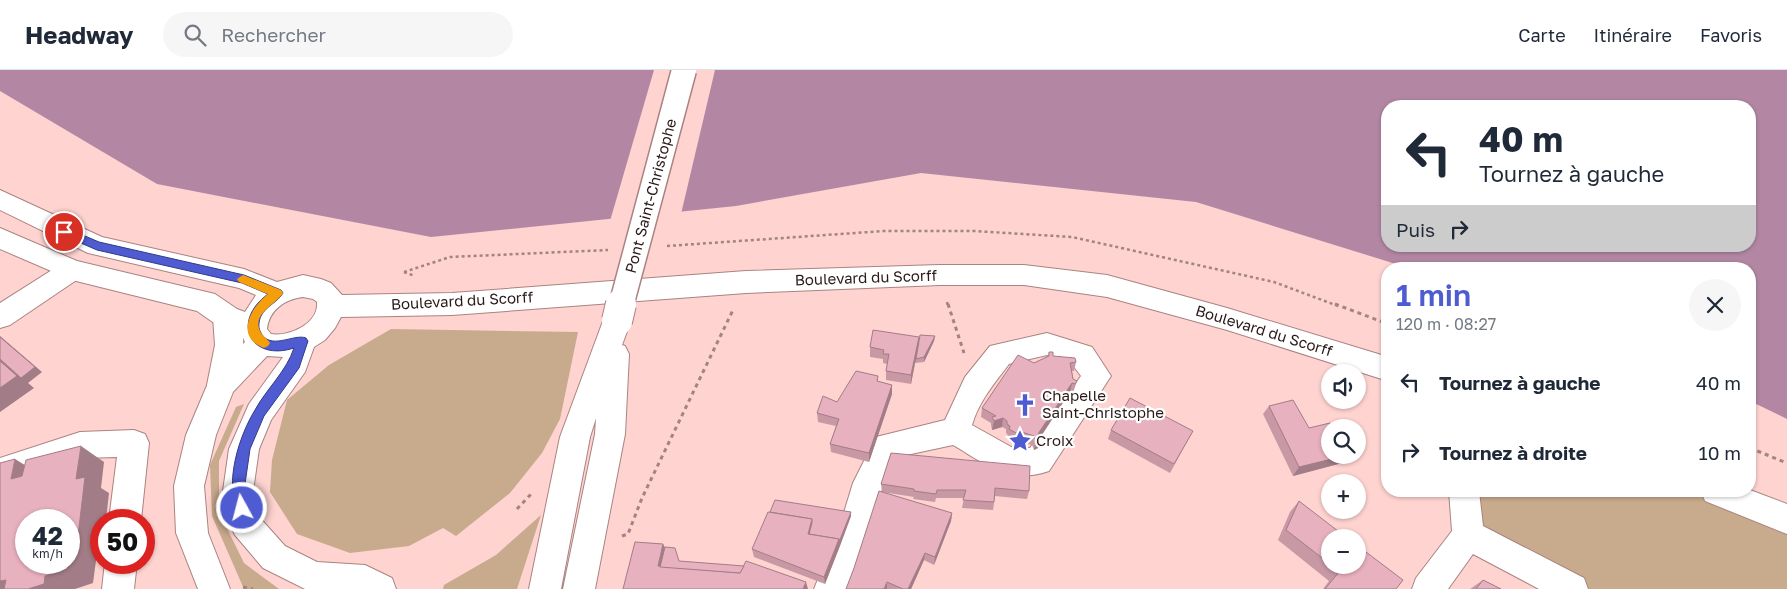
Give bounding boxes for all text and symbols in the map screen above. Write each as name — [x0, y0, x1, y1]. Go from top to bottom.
search box — [163, 12, 513, 57]
text: Headway — [25, 20, 133, 49]
icon: search — [181, 21, 209, 49]
text: Rechercher — [221, 23, 326, 46]
text: Carte — [1518, 24, 1566, 46]
text: Itinéraire — [1594, 24, 1672, 46]
text: Favoris — [1700, 24, 1762, 46]
street label: Pont Saint-Christophe — [621, 116, 679, 275]
text: 40 m — [1479, 118, 1563, 160]
icon: left — [1396, 120, 1461, 185]
text: Tournez à gauche — [1479, 160, 1664, 187]
pin — [43, 211, 85, 253]
icon: right — [1445, 215, 1473, 243]
icon: arrive — [50, 218, 78, 246]
text: Puis — [1396, 218, 1435, 241]
street label: Boulevard du Scorff — [795, 266, 938, 288]
text: 1 min — [1396, 277, 1471, 313]
button: close — [1689, 279, 1741, 331]
street label: Boulevard du Scorff — [390, 287, 534, 313]
street label: Boulevard du Scorff — [1194, 301, 1335, 360]
text: 120 m · 08:27 — [1396, 314, 1496, 334]
map controls — [1321, 364, 1366, 574]
button: sound — [1321, 364, 1366, 409]
icon: left — [1396, 368, 1424, 396]
text: Tournez à gauche — [1439, 371, 1600, 394]
text: 40 m — [1696, 371, 1741, 394]
place label: Chapelle Saint-Christophe — [1042, 386, 1164, 421]
church icon: Chapelle Saint-Christophe — [1012, 392, 1038, 418]
button: search — [1321, 419, 1366, 464]
place icon: Croix — [1007, 428, 1033, 454]
place label: Croix — [1036, 431, 1073, 449]
icon: right — [1396, 438, 1424, 466]
text: Tournez à droite — [1439, 441, 1587, 464]
text: 10 m — [1698, 441, 1741, 464]
button: + — [1321, 474, 1366, 519]
position arrow — [215, 481, 267, 533]
speed limit sign: 50 — [90, 509, 155, 574]
text: 42 — [32, 520, 63, 551]
button: − — [1321, 529, 1366, 574]
text: km/h — [32, 546, 63, 561]

